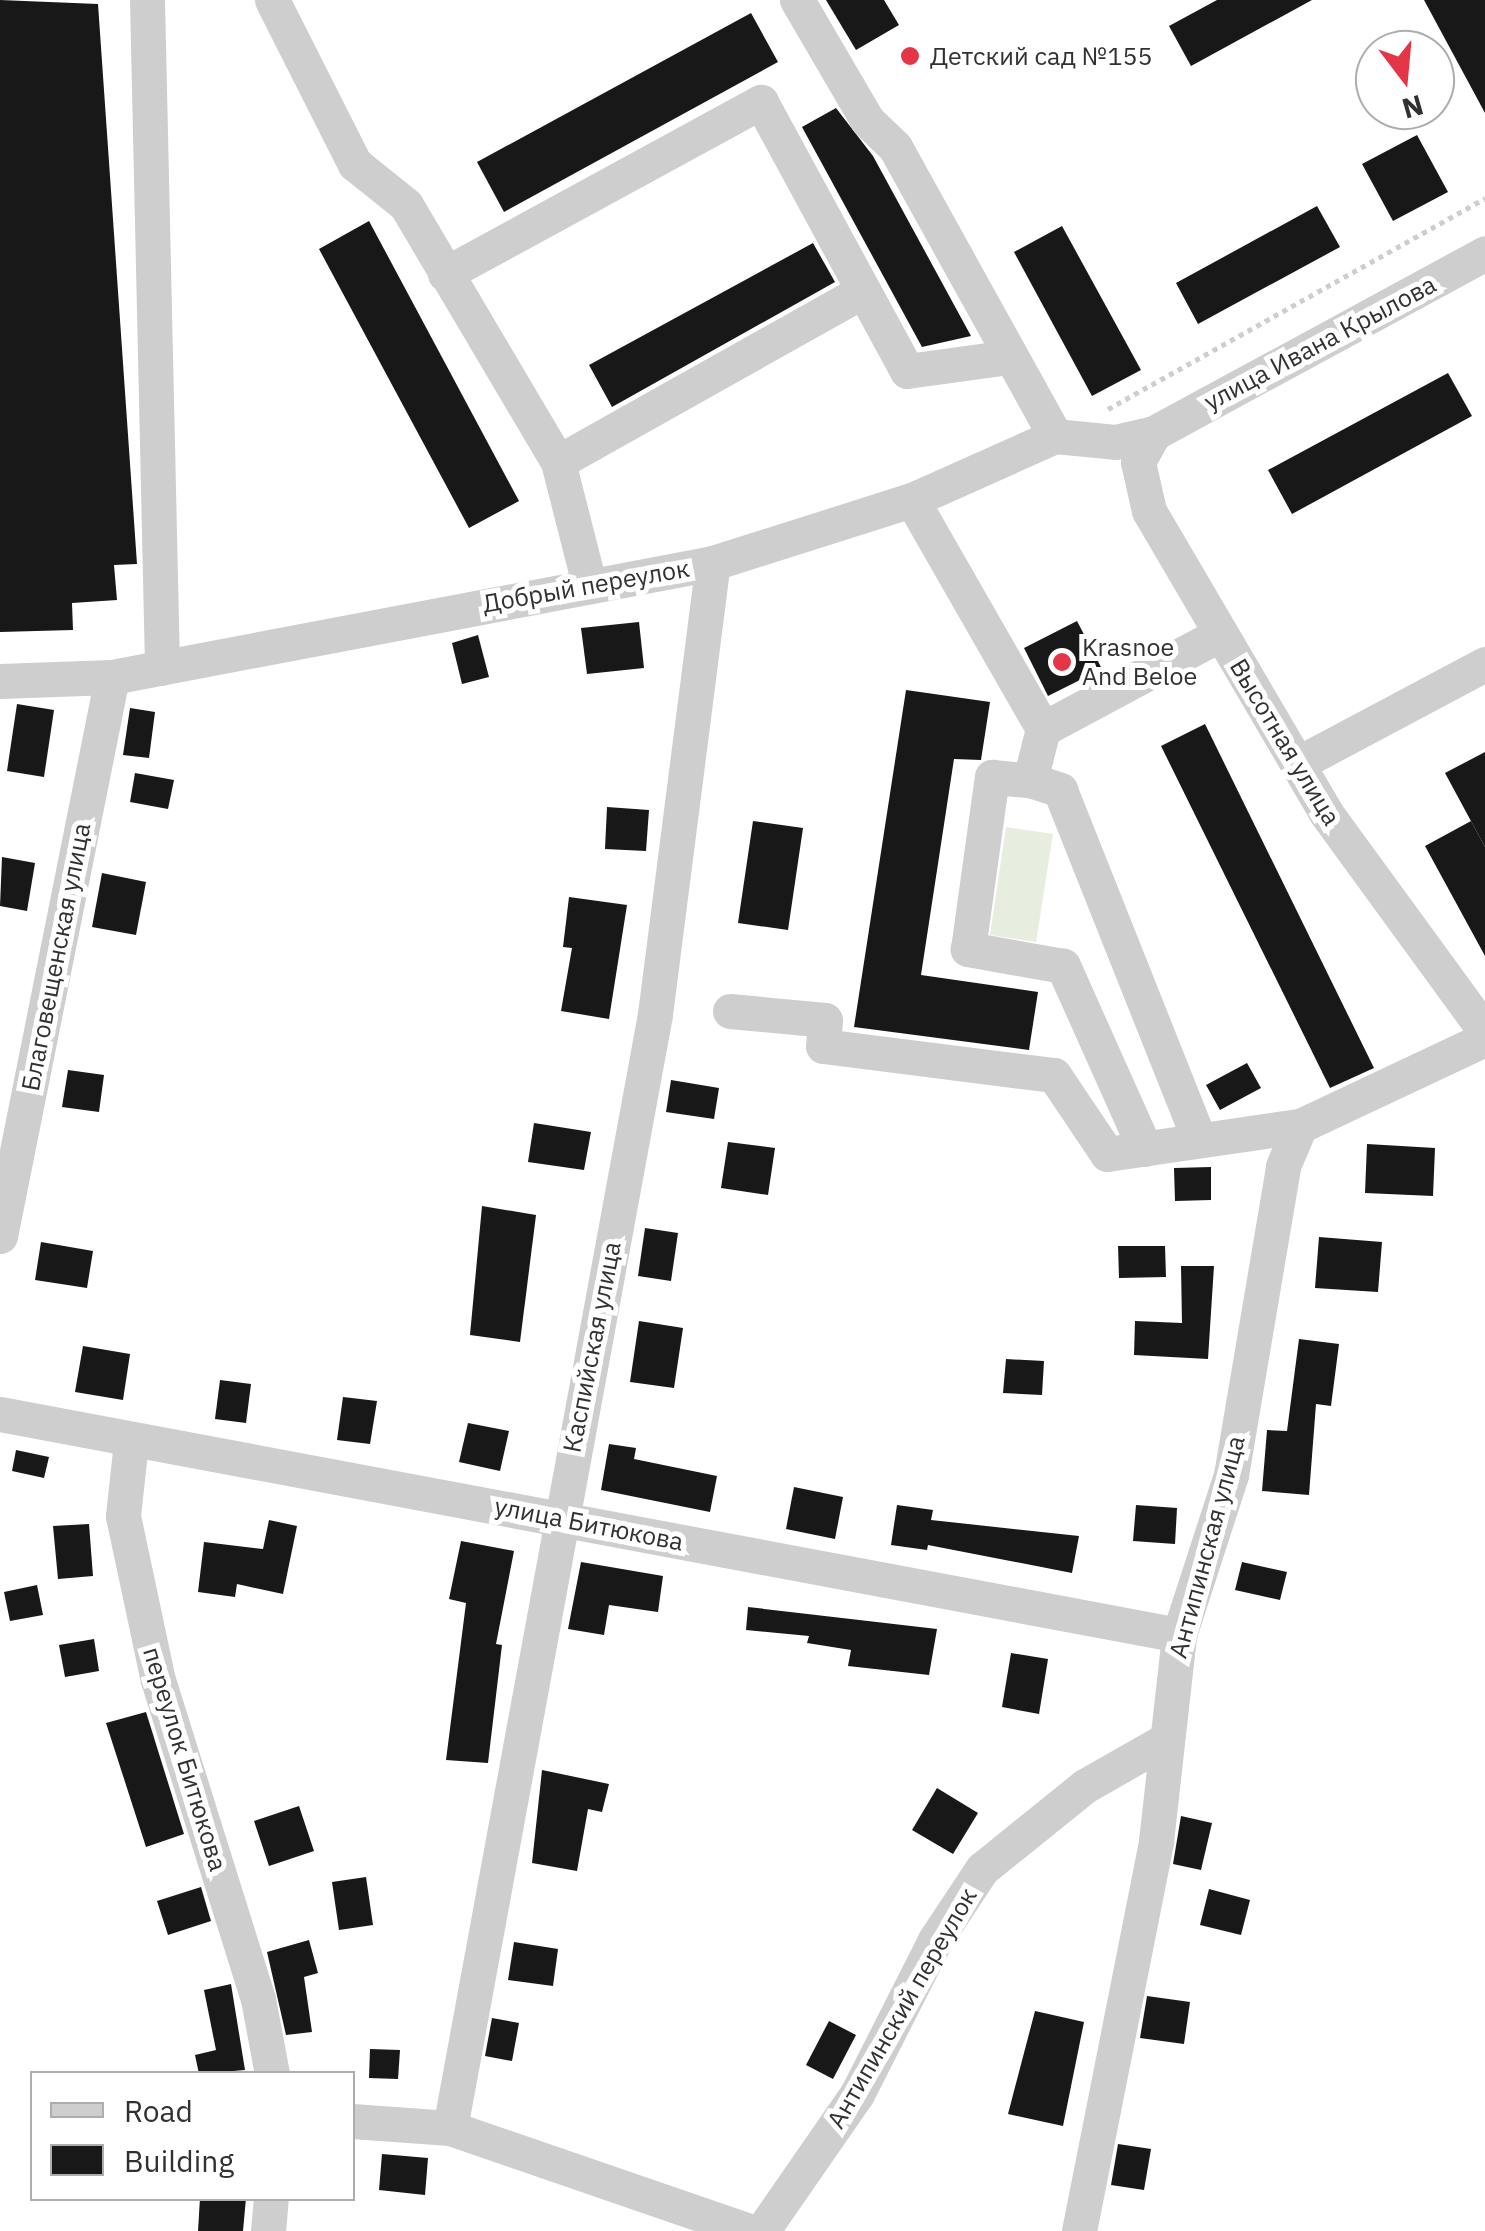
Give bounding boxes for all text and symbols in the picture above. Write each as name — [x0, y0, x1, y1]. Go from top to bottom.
north arrow — [1355, 30, 1455, 130]
place label: Детский сад №155 — [930, 41, 1153, 71]
marker: Детский сад №155 — [899, 45, 921, 67]
text: N — [1398, 87, 1428, 128]
street label: улица Ивана Крылова — [1199, 269, 1441, 417]
street label: Добрый переулок — [480, 553, 692, 619]
place label: Krasnoe And Beloe — [1082, 633, 1197, 692]
marker: Krasnoe And Beloe — [1051, 651, 1073, 673]
street label: Высотная улица — [1223, 653, 1347, 831]
street label: Благовещенская улица — [15, 820, 97, 1094]
street label: Каспийская улица — [557, 1239, 627, 1455]
street label: Антипинская улица — [1163, 1433, 1251, 1661]
street label: улица Битюкова — [492, 1491, 686, 1557]
street label: переулок Битюкова — [137, 1643, 233, 1875]
street label: Антипинский переулок — [821, 1882, 983, 2134]
legend — [30, 2071, 355, 2201]
text: Road — [124, 2091, 193, 2130]
text: Building — [124, 2141, 234, 2180]

